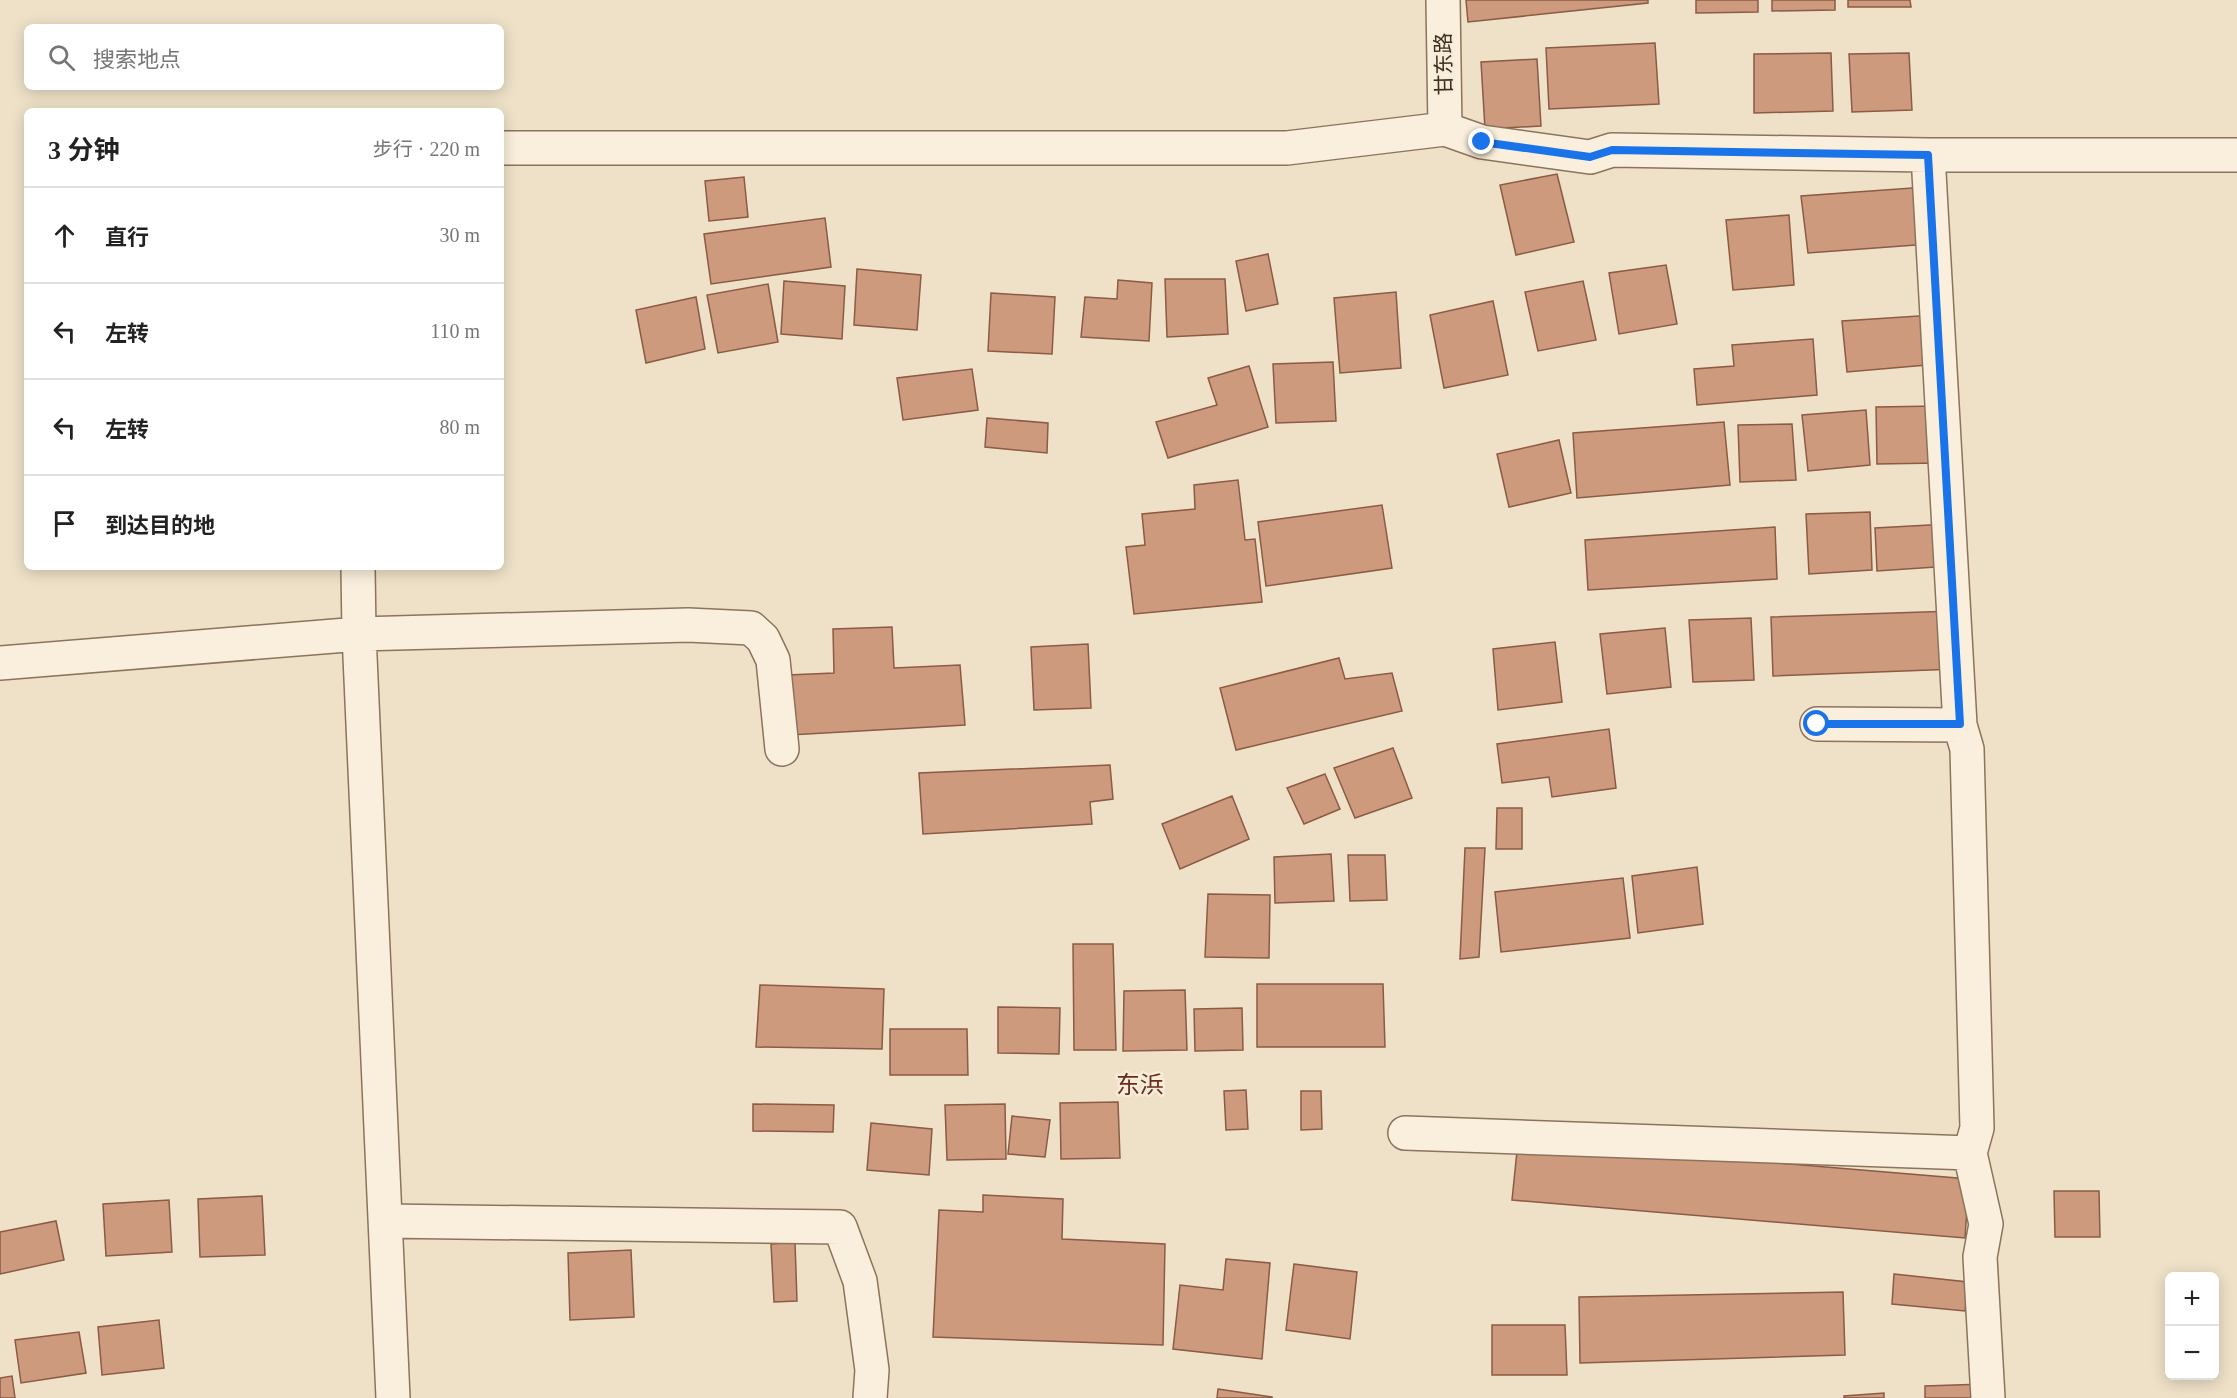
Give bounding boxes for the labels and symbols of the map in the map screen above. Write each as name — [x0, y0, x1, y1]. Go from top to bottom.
street label: 甘东路 — [1431, 32, 1457, 96]
route end — [1468, 128, 1494, 154]
route start — [1803, 710, 1829, 736]
district label: 东浜 — [1116, 1072, 1164, 1098]

